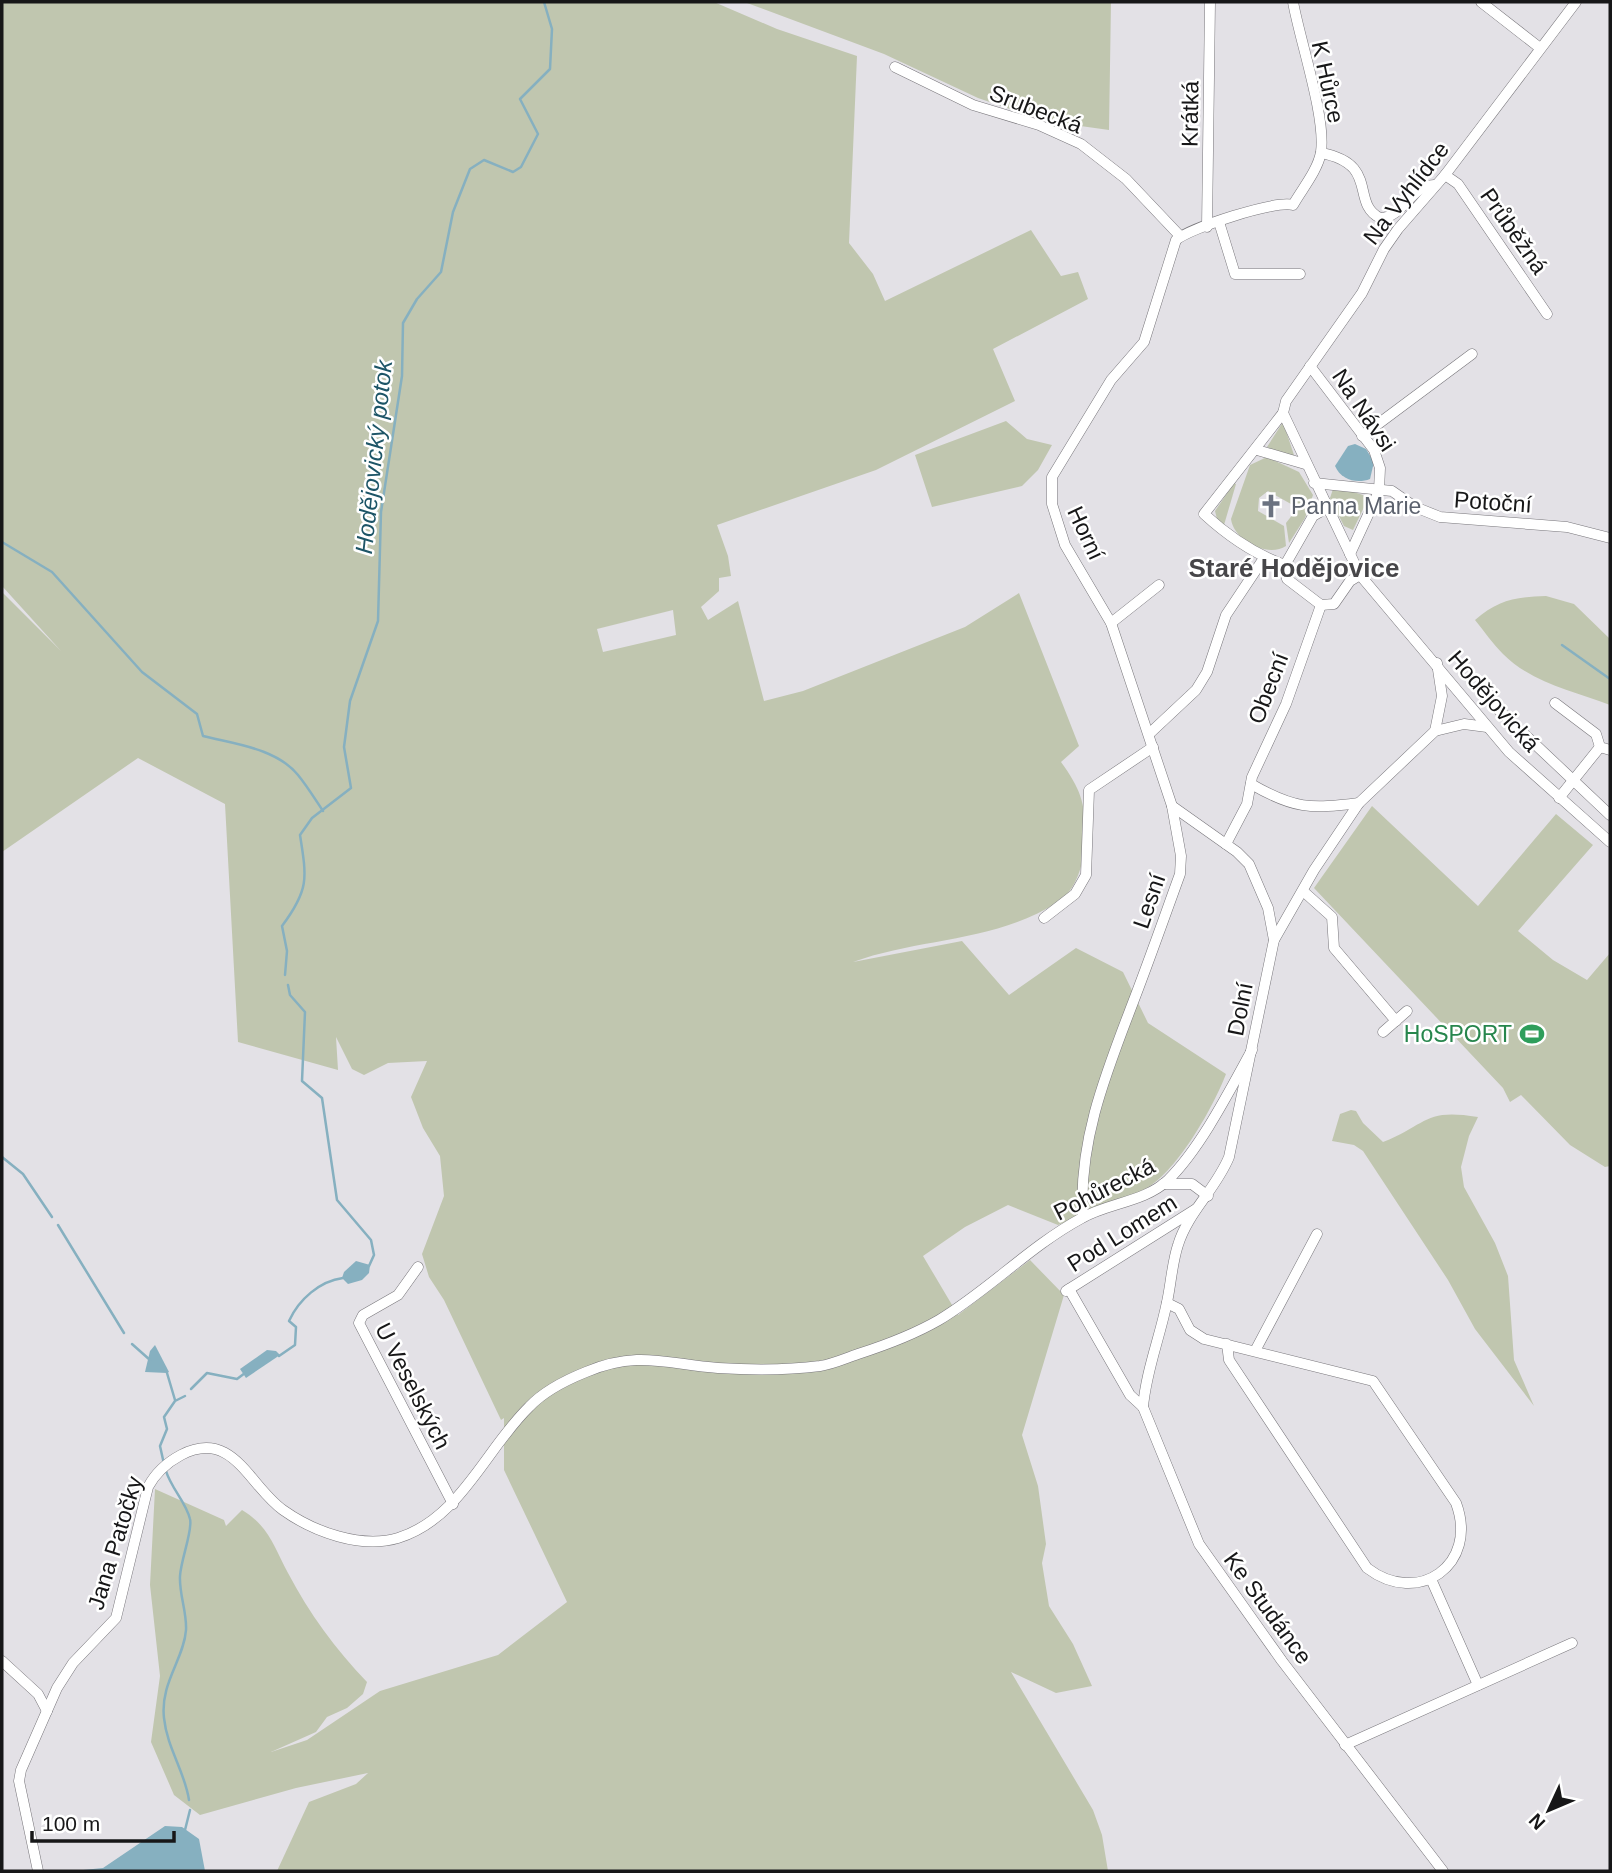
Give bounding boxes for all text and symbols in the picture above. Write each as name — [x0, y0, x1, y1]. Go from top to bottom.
street label: K Hůrce — [1307, 39, 1349, 125]
street label: Srubecká — [986, 79, 1086, 139]
street label: Krátká — [1176, 80, 1204, 147]
street label: Na Vyhlídce — [1358, 136, 1454, 250]
street label: Průběžná — [1475, 183, 1553, 279]
water label: Hodějovický potok — [350, 357, 397, 555]
street label: Na Návsi — [1327, 364, 1401, 456]
street label: Potoční — [1453, 486, 1533, 518]
church icon: Panna Marie — [1257, 492, 1285, 520]
place label: Panna Marie — [1291, 493, 1421, 519]
street label: Horní — [1062, 502, 1110, 565]
district label: Staré Hodějovice — [1189, 553, 1399, 583]
street label: Hodějovická — [1443, 645, 1545, 757]
street label: Obecní — [1243, 648, 1294, 727]
street label: Lesní — [1128, 870, 1171, 932]
street label: Dolní — [1222, 980, 1258, 1038]
sports icon: HoSPORT — [1518, 1020, 1546, 1048]
place label: HoSPORT — [1404, 1021, 1512, 1047]
street label: Pohůrecká — [1049, 1152, 1159, 1226]
street label: Pod Lomem — [1063, 1189, 1181, 1277]
street label: U Veselských — [370, 1319, 456, 1453]
street label: Jana Patočky — [82, 1473, 148, 1613]
street label: Ke Studánce — [1219, 1547, 1317, 1669]
north arrow — [1514, 1775, 1584, 1845]
scale bar — [32, 1800, 173, 1844]
text: N — [1525, 1809, 1549, 1834]
text: 100 m — [42, 1812, 100, 1835]

